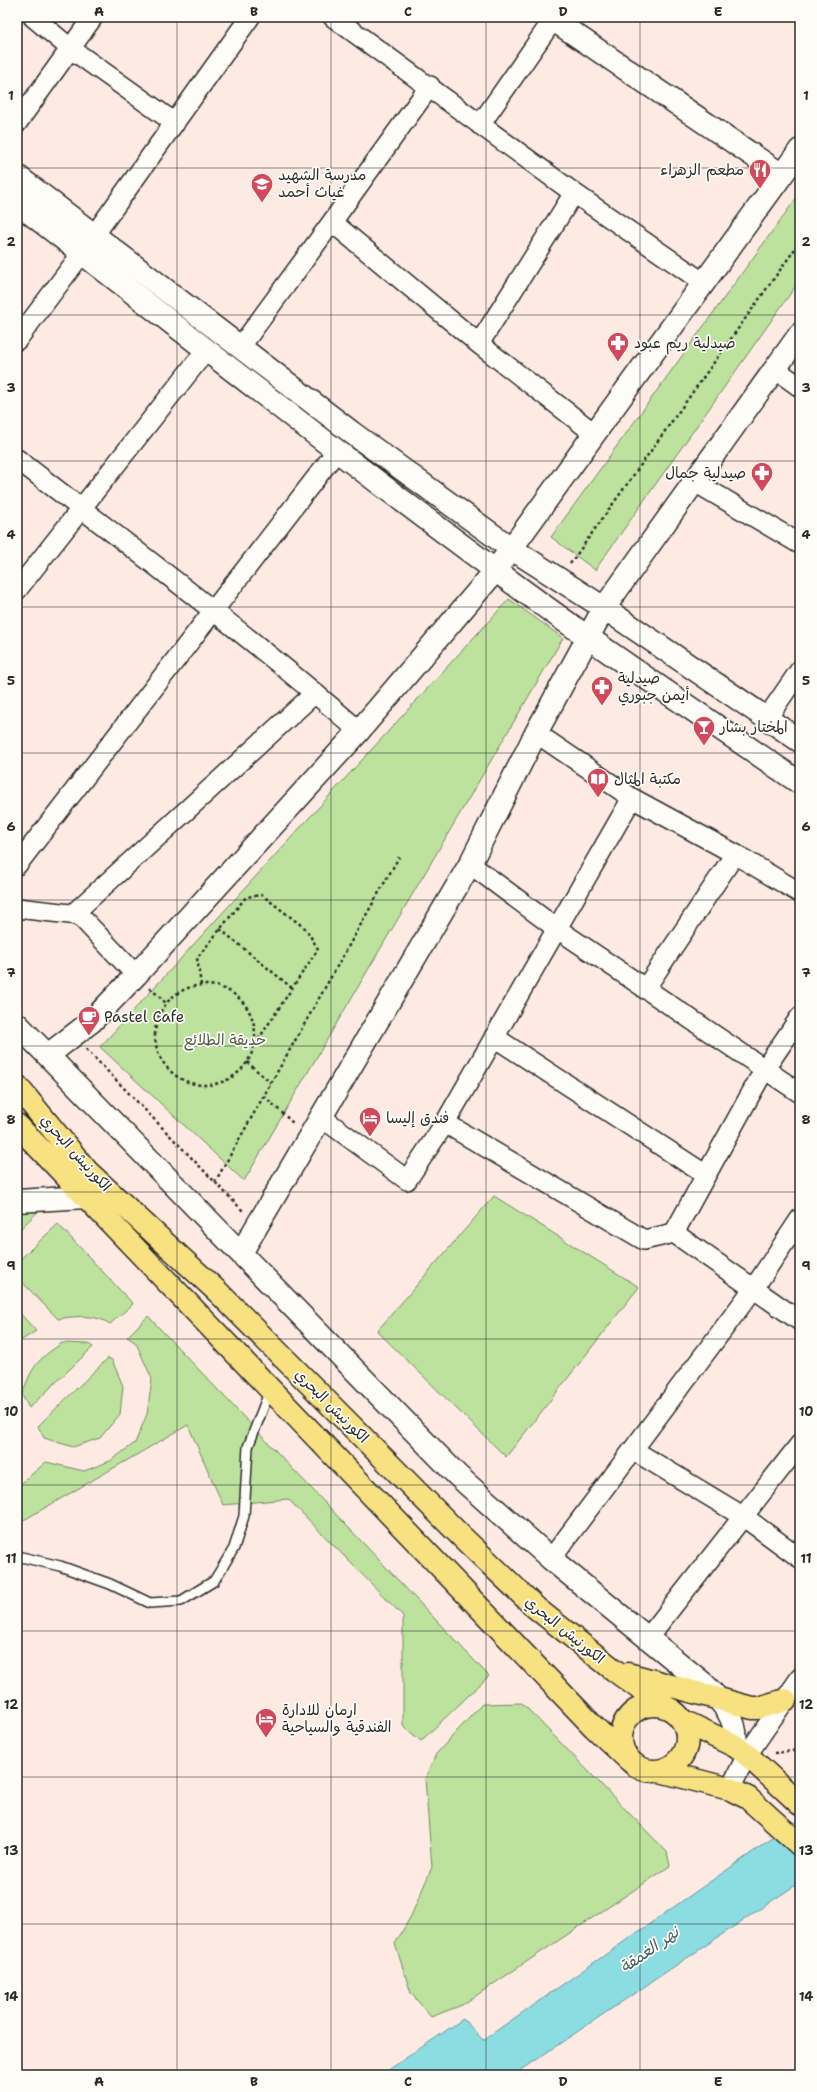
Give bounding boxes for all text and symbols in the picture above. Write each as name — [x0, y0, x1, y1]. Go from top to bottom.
text: A — [94, 3, 104, 20]
text: B — [250, 3, 258, 20]
text: C — [404, 3, 412, 20]
text: D — [558, 3, 568, 20]
text: E — [714, 3, 723, 20]
text: 1 — [8, 87, 14, 104]
text: 1 — [803, 87, 809, 104]
restaurant icon: مطعم الزهراء — [747, 157, 773, 190]
place label: مطعم الزهراء — [660, 160, 744, 182]
place label: مدرسة الشهيد غياث أحمد — [278, 165, 366, 202]
school or university icon: مدرسة الشهيد غياث أحمد — [249, 171, 275, 204]
text: 2 — [6, 233, 16, 250]
text: 2 — [801, 233, 811, 250]
pharmacy icon: صيدلية ريم عبود — [605, 330, 631, 363]
place label: صيدلية ريم عبود — [634, 333, 736, 355]
text: 3 — [6, 379, 16, 396]
text: 3 — [801, 379, 811, 396]
pharmacy icon: صيدلية جمال — [749, 460, 775, 493]
place label: صيدلية جمال — [665, 463, 746, 483]
text: 4 — [6, 526, 16, 543]
text: 4 — [801, 526, 811, 543]
place label: صيدلية أيمن جبوري — [618, 668, 689, 706]
text: 5 — [7, 672, 15, 689]
text: 5 — [802, 672, 810, 689]
pharmacy icon: صيدلية أيمن جبوري — [589, 674, 615, 707]
bar icon: المختار بشار — [691, 714, 717, 747]
place label: المختار بشار — [719, 717, 788, 737]
library icon: مكتبة المثال — [585, 766, 611, 799]
place label: مكتبة المثال — [614, 769, 681, 789]
text: 6 — [6, 818, 16, 835]
text: 6 — [801, 818, 811, 835]
text: 7 — [6, 964, 16, 981]
text: 7 — [801, 964, 811, 981]
cafe icon: Pastel Cafe — [76, 1004, 102, 1037]
place label: Pastel Cafe — [104, 1007, 184, 1027]
park label: حديقة الطلائع — [184, 1030, 266, 1051]
hotel icon: فندق إليسا — [357, 1105, 383, 1138]
place label: فندق إليسا — [386, 1108, 449, 1128]
street label: الكورنيش البحري — [35, 1110, 116, 1196]
text: 8 — [6, 1111, 16, 1128]
text: 8 — [801, 1111, 811, 1128]
text: 9 — [6, 1257, 16, 1274]
text: 9 — [801, 1257, 811, 1274]
street label: الكورنيش البحري — [290, 1365, 373, 1448]
text: 10 — [4, 1403, 18, 1420]
text: 10 — [799, 1403, 813, 1420]
text: 11 — [5, 1550, 17, 1567]
text: 11 — [800, 1550, 812, 1567]
street label: الكورنيش البحري — [520, 1592, 609, 1669]
text: 12 — [4, 1696, 18, 1713]
text: 12 — [799, 1696, 813, 1713]
place label: ارمان للادارة الفندقية والسياحية — [282, 1700, 392, 1737]
hotel icon: ارمان للادارة الفندقية والسياحية — [253, 1706, 279, 1739]
text: 13 — [4, 1842, 18, 1859]
text: 13 — [799, 1842, 813, 1859]
water label: نهر الغمقة — [616, 1920, 685, 1977]
text: 14 — [4, 1988, 18, 2005]
text: 14 — [799, 1988, 813, 2005]
text: A — [94, 2073, 104, 2090]
text: B — [250, 2073, 258, 2090]
text: C — [404, 2073, 412, 2090]
text: D — [558, 2073, 568, 2090]
text: E — [714, 2073, 723, 2090]

